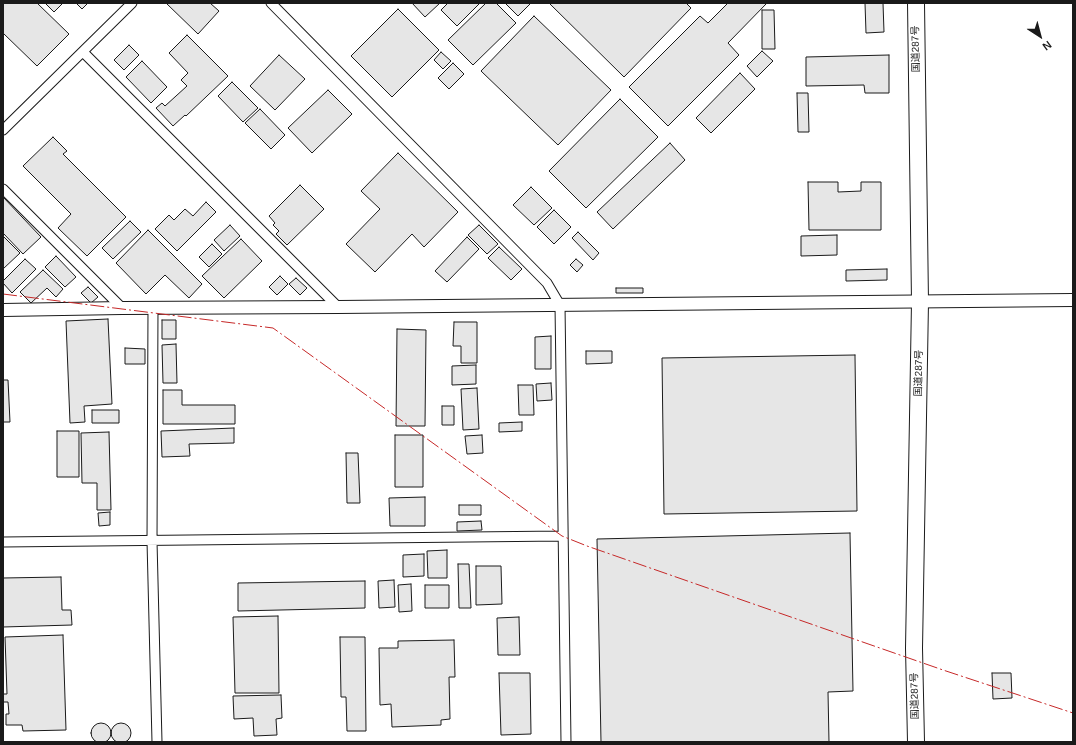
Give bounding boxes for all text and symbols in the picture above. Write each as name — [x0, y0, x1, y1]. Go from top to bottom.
north arrow — [1020, 16, 1060, 56]
street label: 国道287号 — [910, 26, 922, 72]
text: N — [1040, 39, 1054, 53]
street label: 国道287号 — [913, 350, 925, 396]
street label: 国道287号 — [909, 673, 921, 719]

